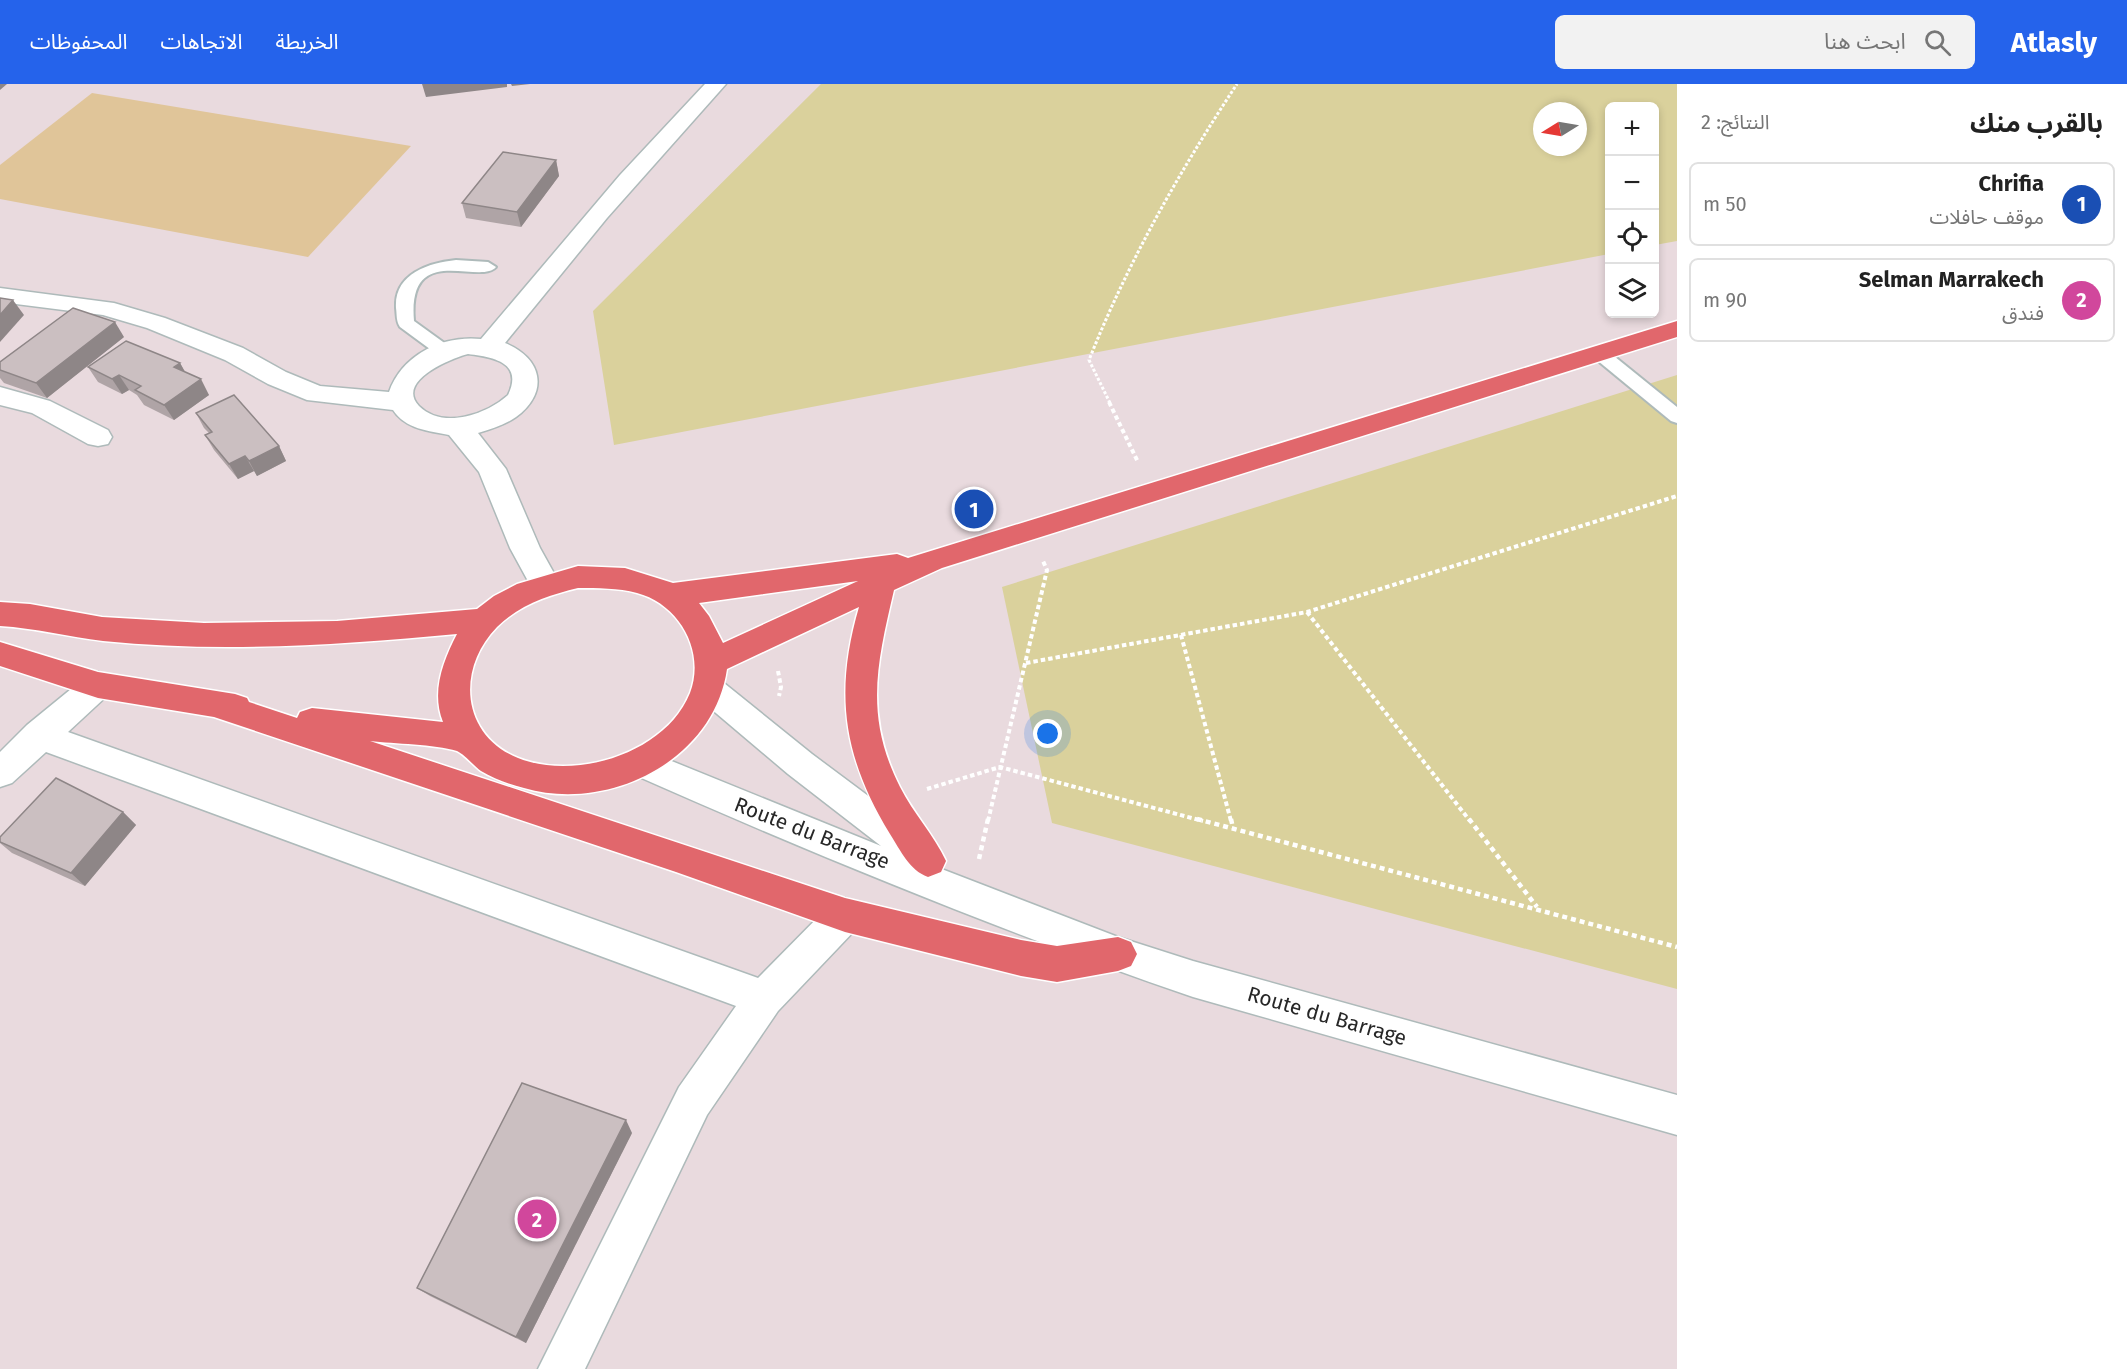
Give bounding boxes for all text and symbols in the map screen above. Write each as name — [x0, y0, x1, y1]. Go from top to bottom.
search box — [1555, 15, 1975, 69]
icon: search — [1921, 26, 1954, 59]
text: Atlasly — [2011, 26, 2097, 59]
text: ابحث هنا — [1824, 28, 1906, 55]
text: المحفوظات — [30, 29, 127, 55]
text: الاتجاهات — [160, 29, 242, 55]
text: الخريطة — [275, 29, 338, 55]
north arrow — [1533, 102, 1587, 156]
map controls — [1605, 102, 1659, 318]
button: + — [1605, 102, 1659, 156]
text: بالقرب منك — [1970, 108, 2103, 139]
text: النتائج: 2 — [1701, 110, 1769, 134]
button: − — [1605, 156, 1659, 210]
text: Chrifia — [1979, 170, 2044, 197]
text: 50 m — [1703, 192, 1747, 216]
text: 1 — [2077, 192, 2086, 216]
text: موقف حافلات — [1929, 205, 2044, 229]
button: locate — [1605, 210, 1659, 264]
button: layers — [1605, 264, 1659, 318]
text: Selman Marrakech — [1859, 266, 2044, 293]
text: 90 m — [1703, 288, 1747, 312]
text: 2 — [2076, 288, 2087, 312]
text: فندق — [2002, 301, 2044, 325]
pin: 1 — [954, 486, 994, 532]
your location — [1033, 719, 1062, 748]
street label: Route du Barrage — [731, 791, 893, 875]
street label: Route du Barrage — [1244, 981, 1410, 1051]
pin: 2 — [518, 1196, 556, 1242]

